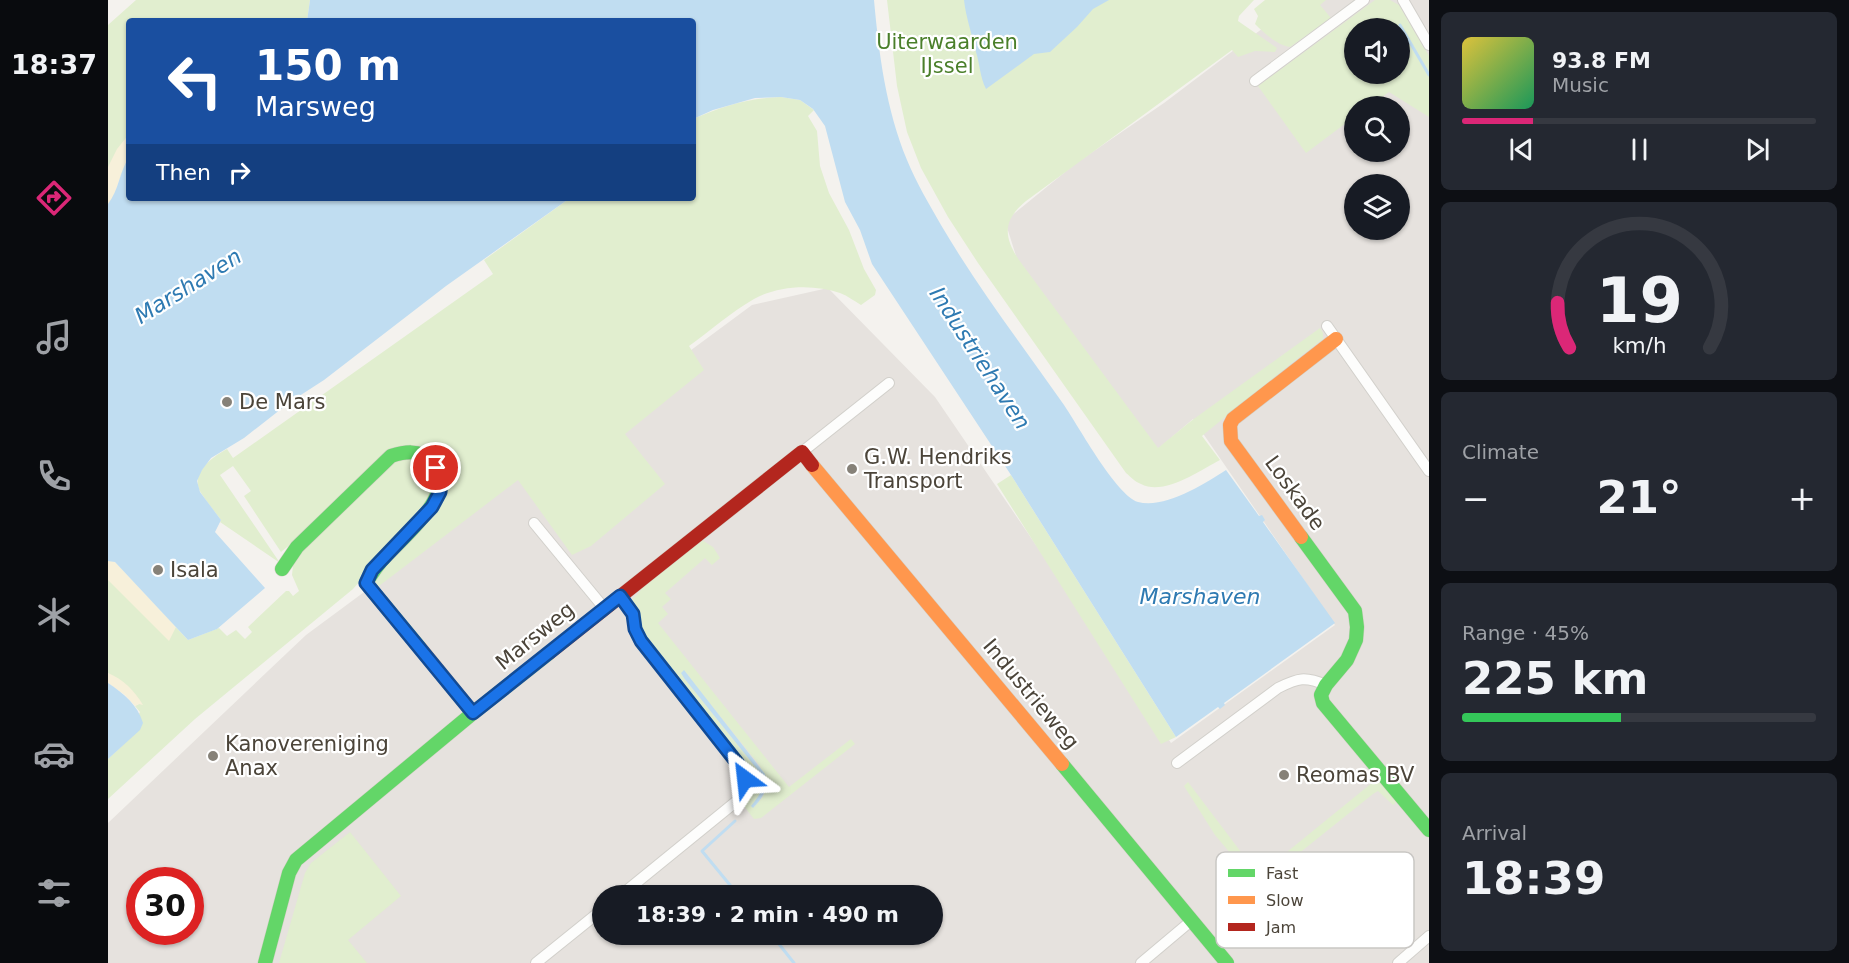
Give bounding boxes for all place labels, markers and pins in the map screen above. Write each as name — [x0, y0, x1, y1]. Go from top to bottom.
place label: De Mars — [239, 390, 325, 414]
marker: De Mars — [220, 395, 234, 409]
pin — [410, 442, 461, 493]
place label: G.W. Hendriks Transport — [863, 445, 1012, 493]
marker: G.W. Hendriks Transport — [845, 462, 859, 476]
place label: Isala — [170, 558, 219, 582]
marker: Isala — [151, 563, 165, 577]
place label: Kanovereniging Anax — [225, 732, 389, 780]
marker: Kanovereniging Anax — [206, 749, 220, 763]
place label: Reomas BV — [1296, 763, 1415, 787]
marker: Reomas BV — [1277, 768, 1291, 782]

